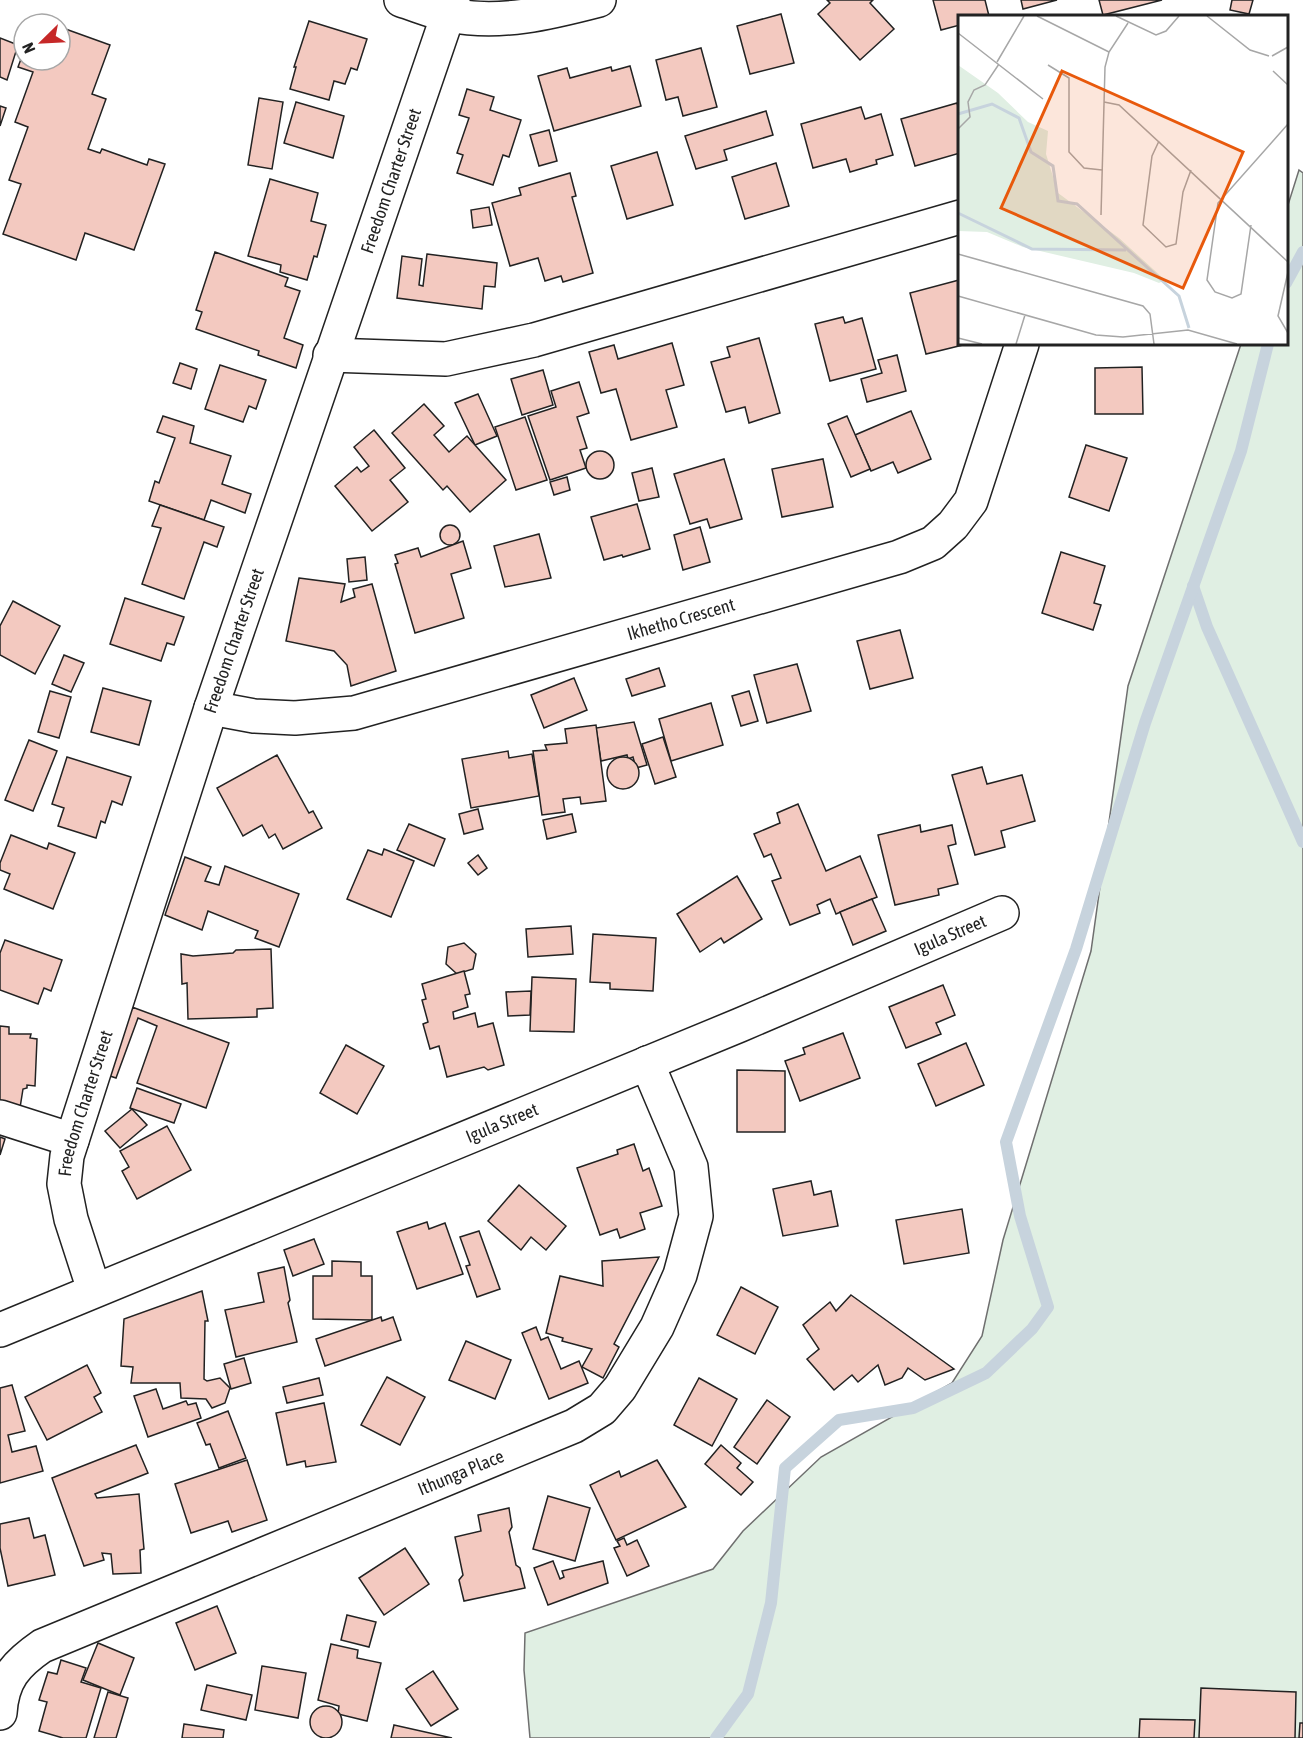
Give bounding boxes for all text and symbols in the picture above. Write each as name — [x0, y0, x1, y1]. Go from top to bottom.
north arrow — [12, 12, 72, 72]
inset map — [958, 15, 1288, 345]
text: N — [18, 40, 38, 56]
street label: Freedom Charter Street — [356, 106, 425, 256]
street label: Freedom Charter Street — [199, 566, 268, 716]
street label: Ikhetho Crescent — [624, 594, 737, 644]
street label: Igula Street — [911, 910, 989, 959]
street label: Freedom Charter Street — [54, 1028, 117, 1177]
street label: Igula Street — [463, 1098, 541, 1147]
street label: Ithunga Place — [415, 1445, 507, 1499]

